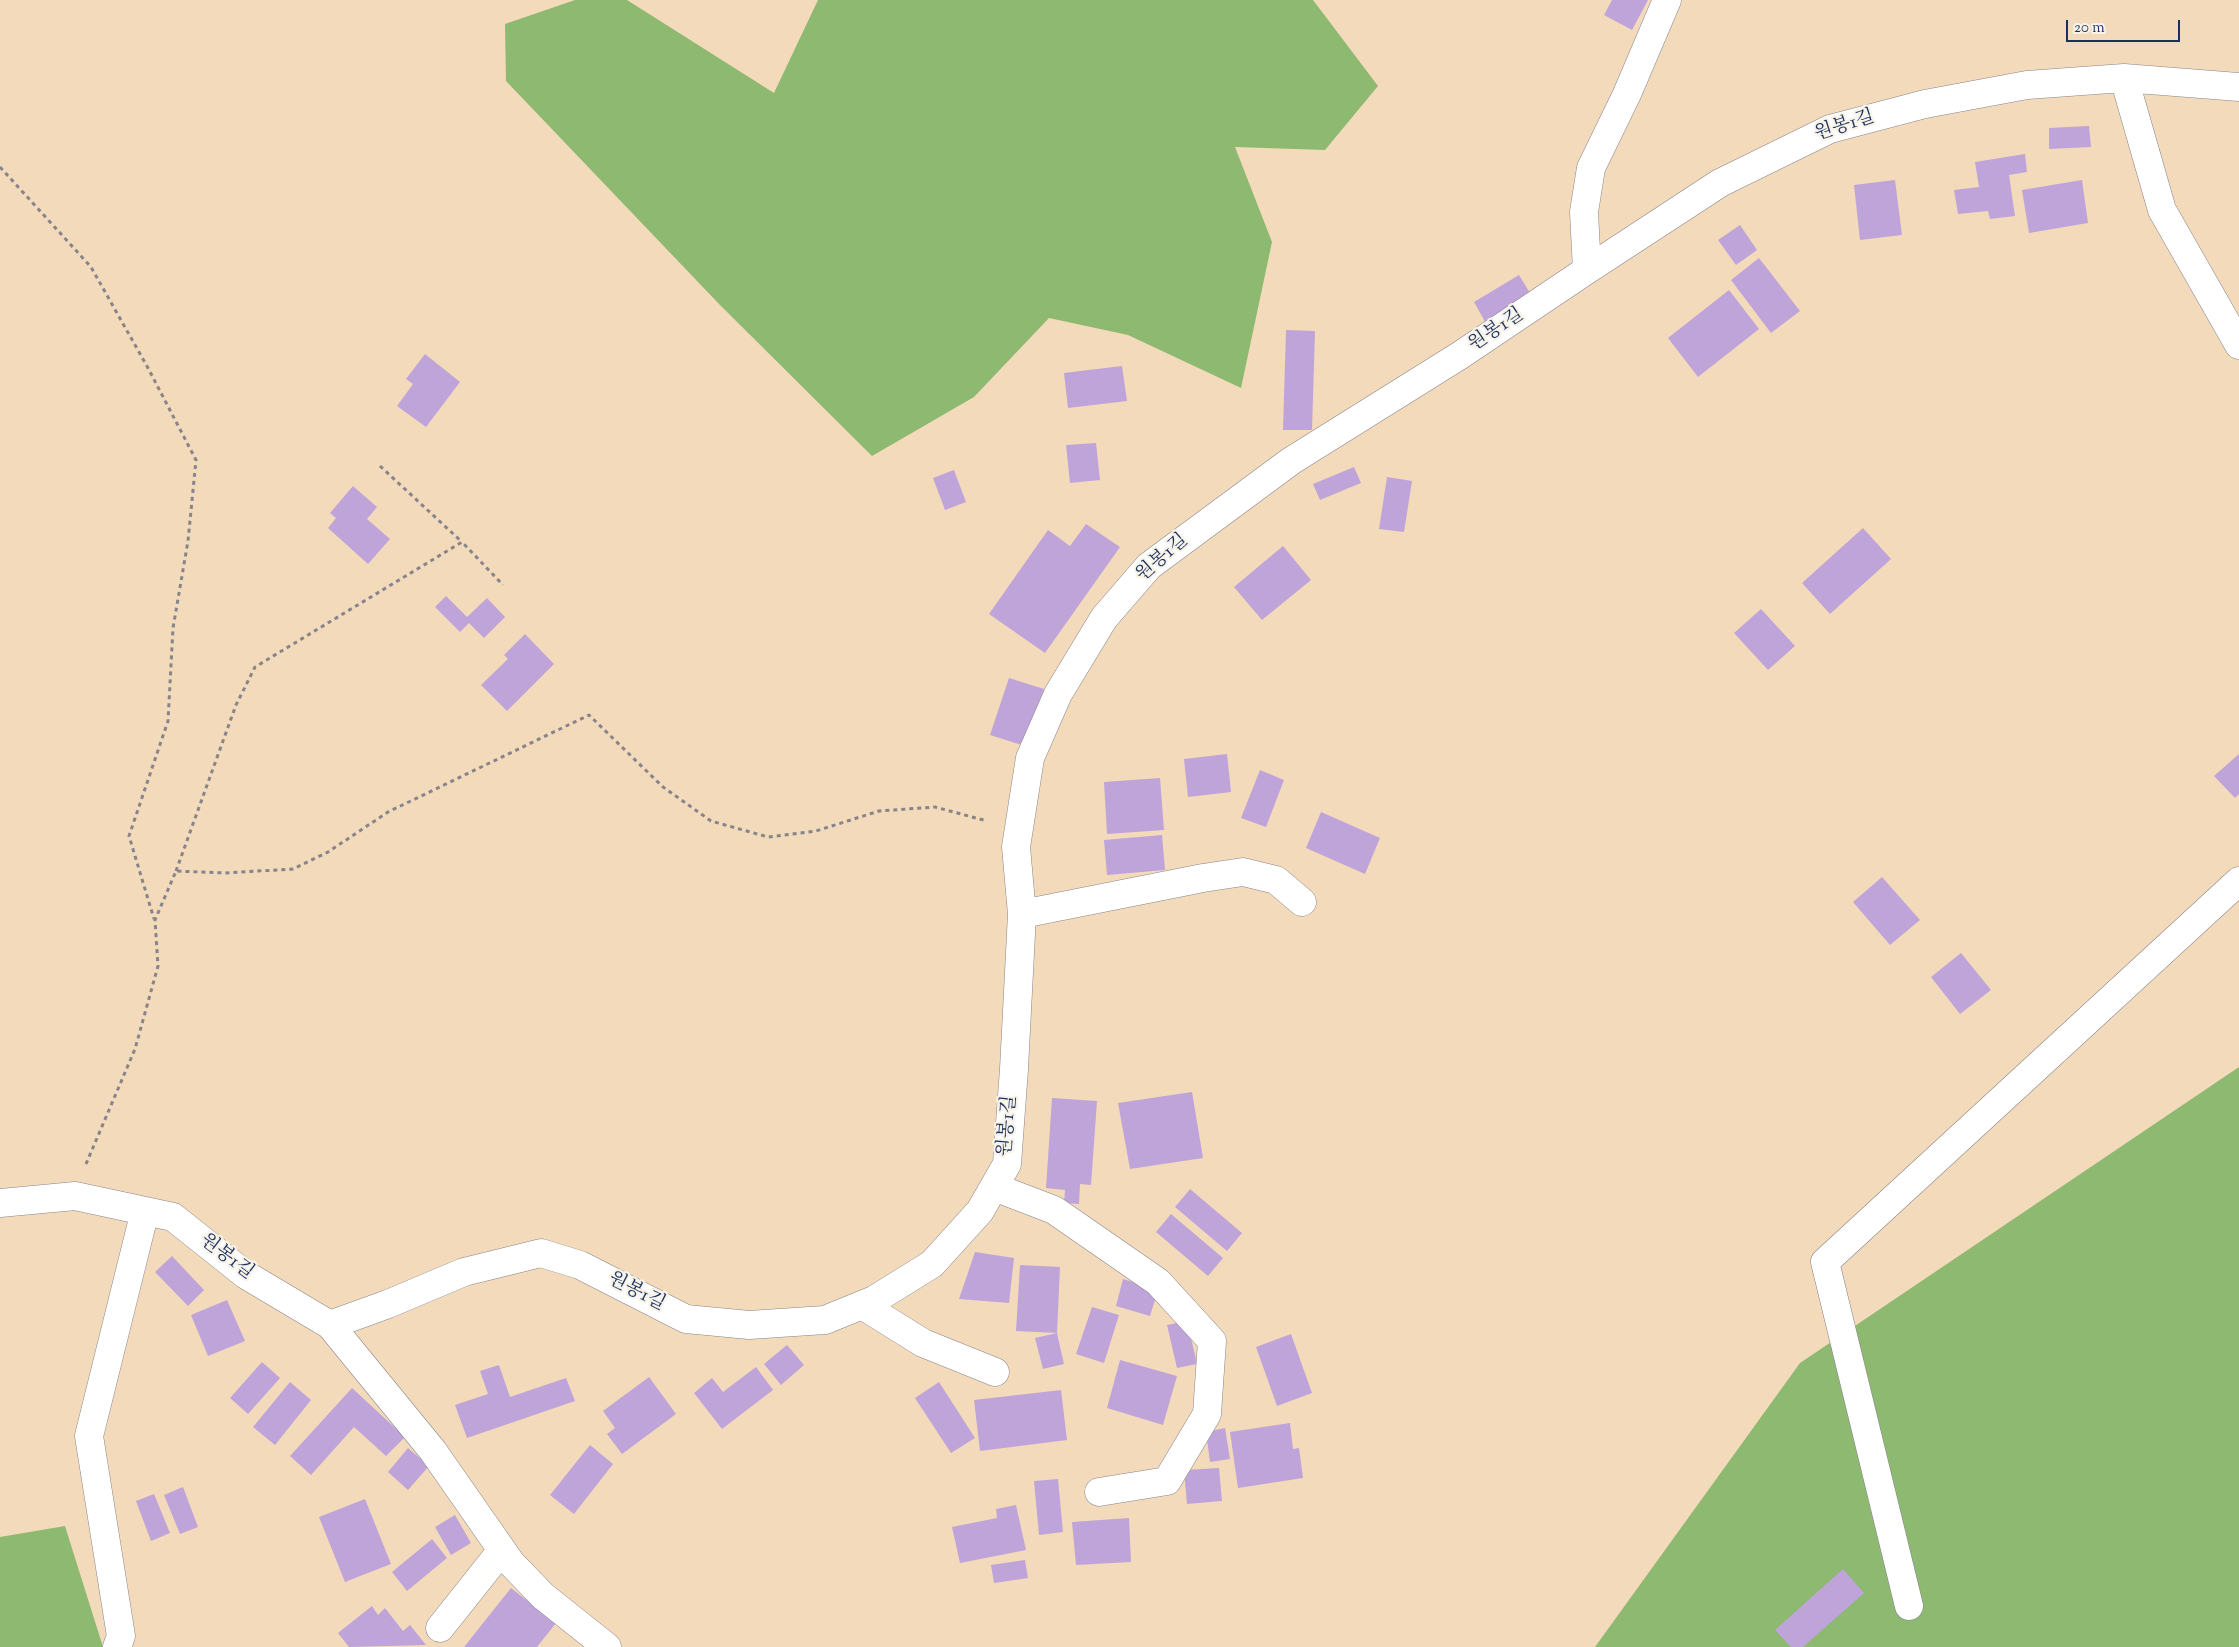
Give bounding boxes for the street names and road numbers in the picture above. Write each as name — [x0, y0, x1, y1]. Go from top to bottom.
street label: 원봉1길 — [1812, 107, 1878, 147]
street label: 원봉1길 — [1465, 304, 1529, 358]
street label: 원봉1길 — [1132, 530, 1194, 588]
street label: 원봉1길 — [995, 1094, 1023, 1158]
street label: 원봉1길 — [195, 1230, 257, 1286]
street label: 원봉1길 — [603, 1269, 669, 1317]

